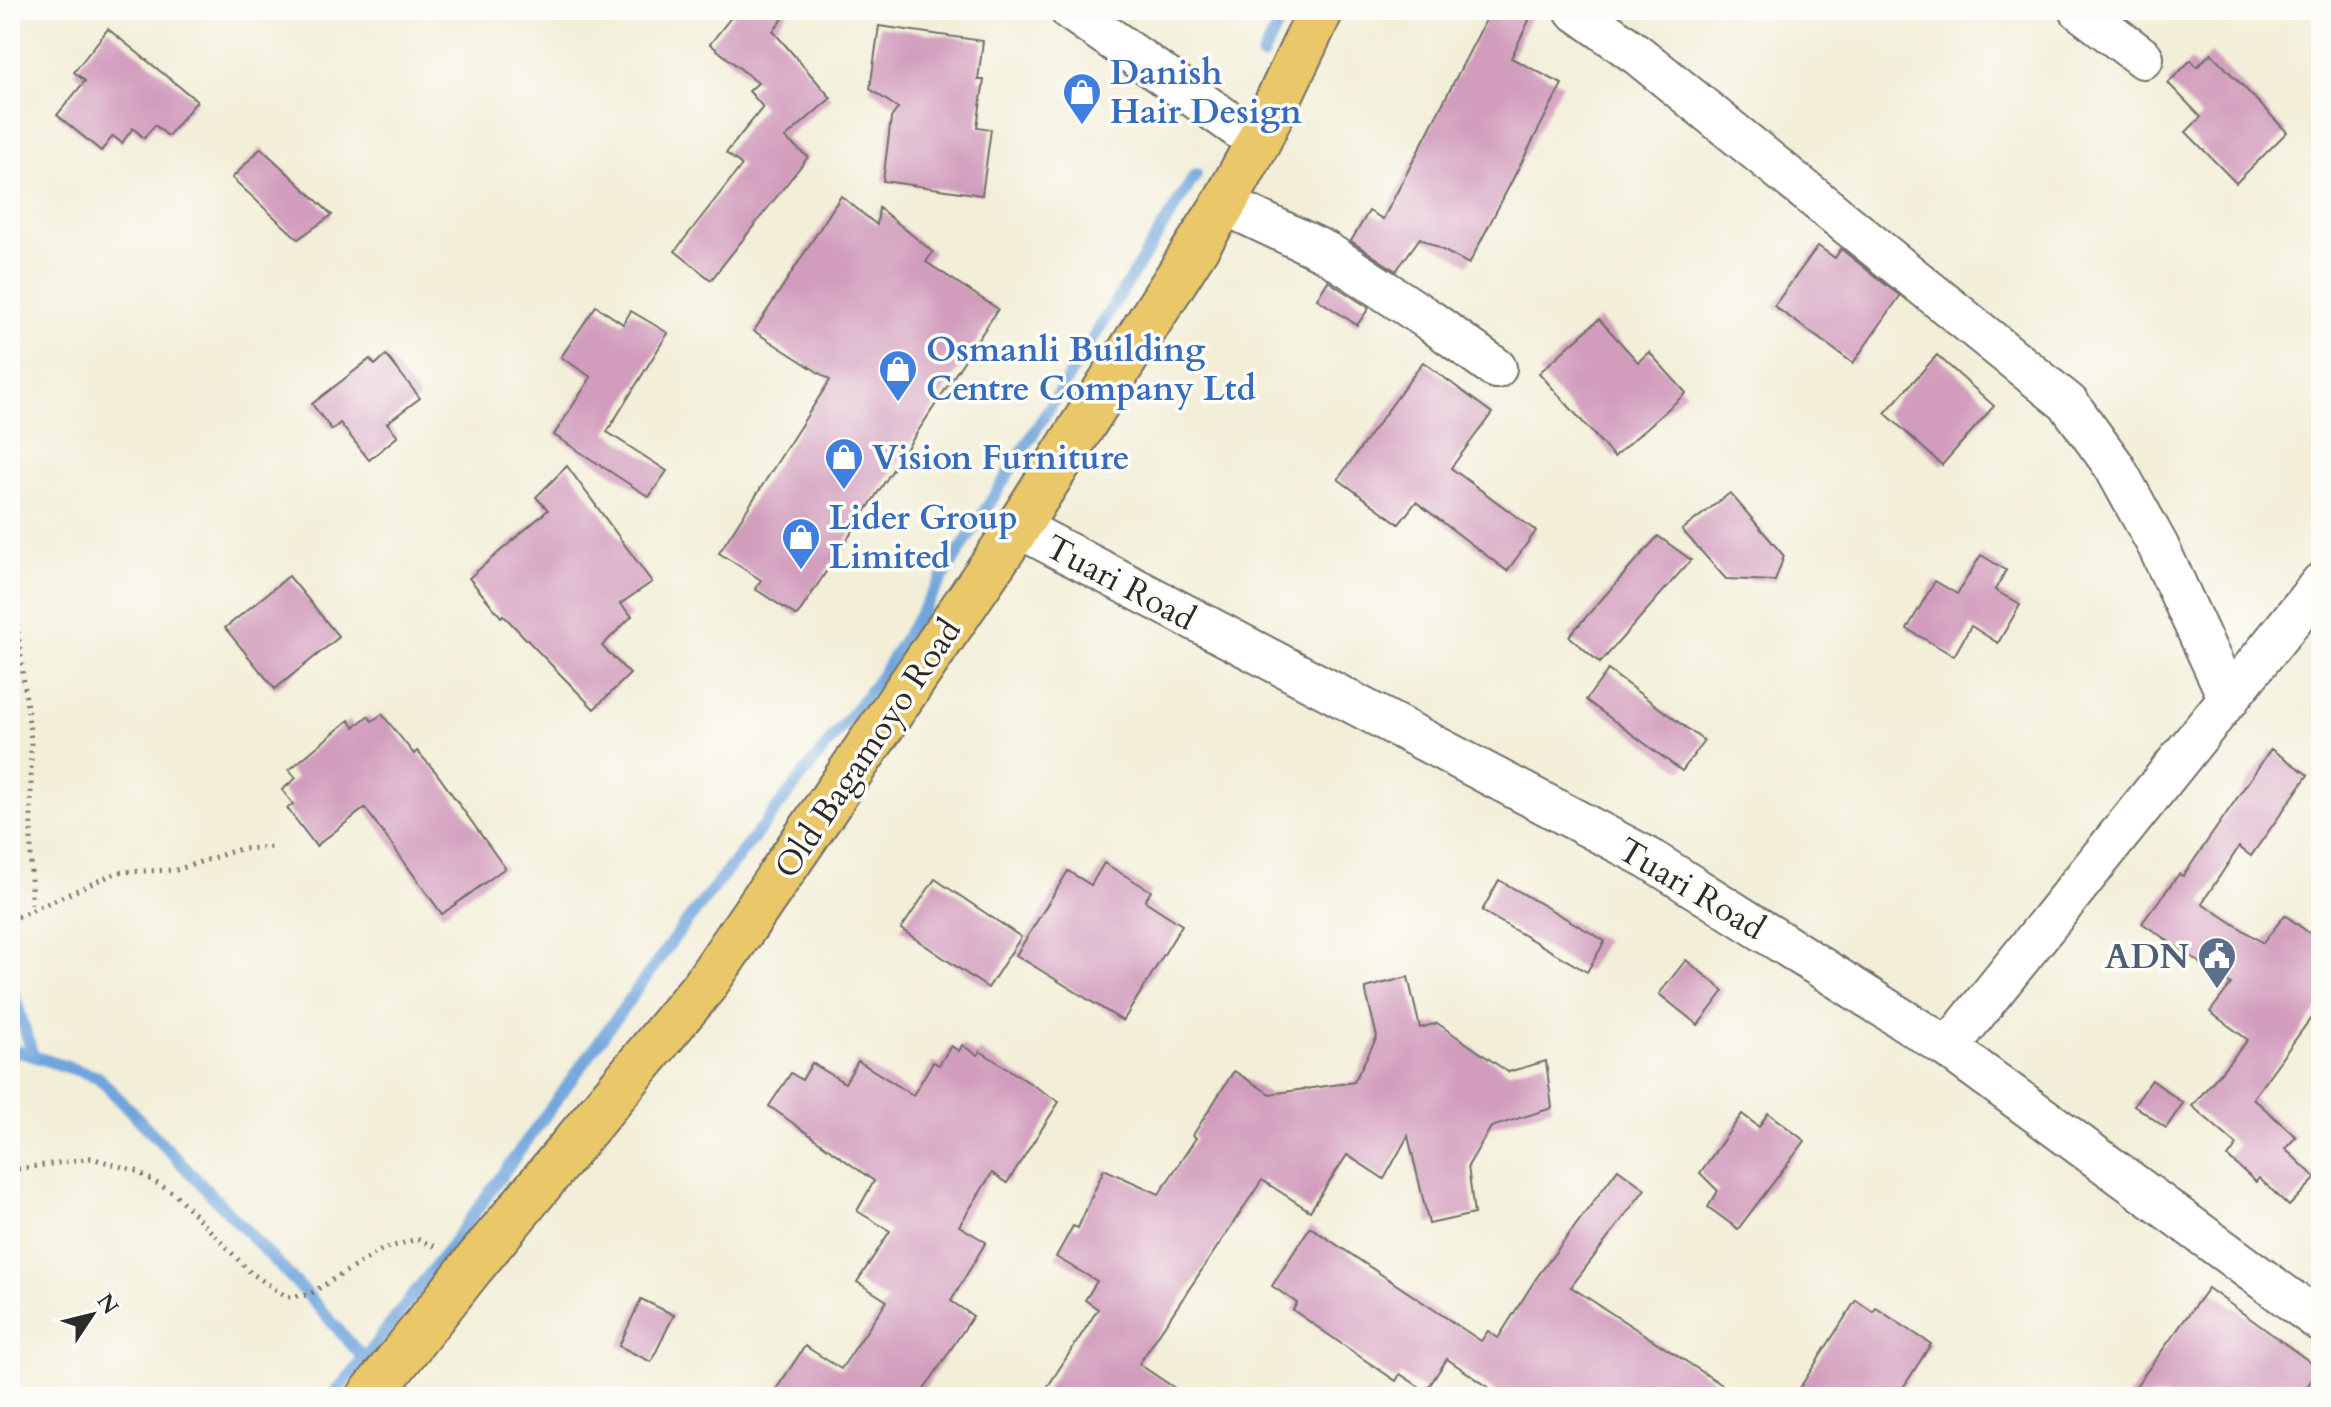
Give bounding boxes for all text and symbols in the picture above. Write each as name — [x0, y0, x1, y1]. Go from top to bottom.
place label: Danish Hair Design — [1110, 50, 1302, 135]
shop icon: Danish Hair Design — [1061, 71, 1103, 126]
place label: Osmanli Building Centre Company Ltd — [926, 327, 1256, 412]
shop icon: Osmanli Building Centre Company Ltd — [877, 348, 919, 403]
place label: Vision Furniture — [872, 435, 1130, 481]
shop icon: Vision Furniture — [823, 436, 865, 491]
place label: Lider Group Limited — [829, 495, 1018, 580]
shop icon: Lider Group Limited — [780, 516, 822, 571]
street label: Tuari Road — [1037, 524, 1204, 642]
street label: Old Bagamoyo Road — [764, 610, 972, 887]
street label: Tuari Road — [1609, 827, 1774, 951]
place label: ADN — [2105, 934, 2189, 980]
public building icon: ADN — [2196, 935, 2238, 990]
north arrow — [52, 1275, 132, 1355]
text: N — [90, 1288, 125, 1321]

